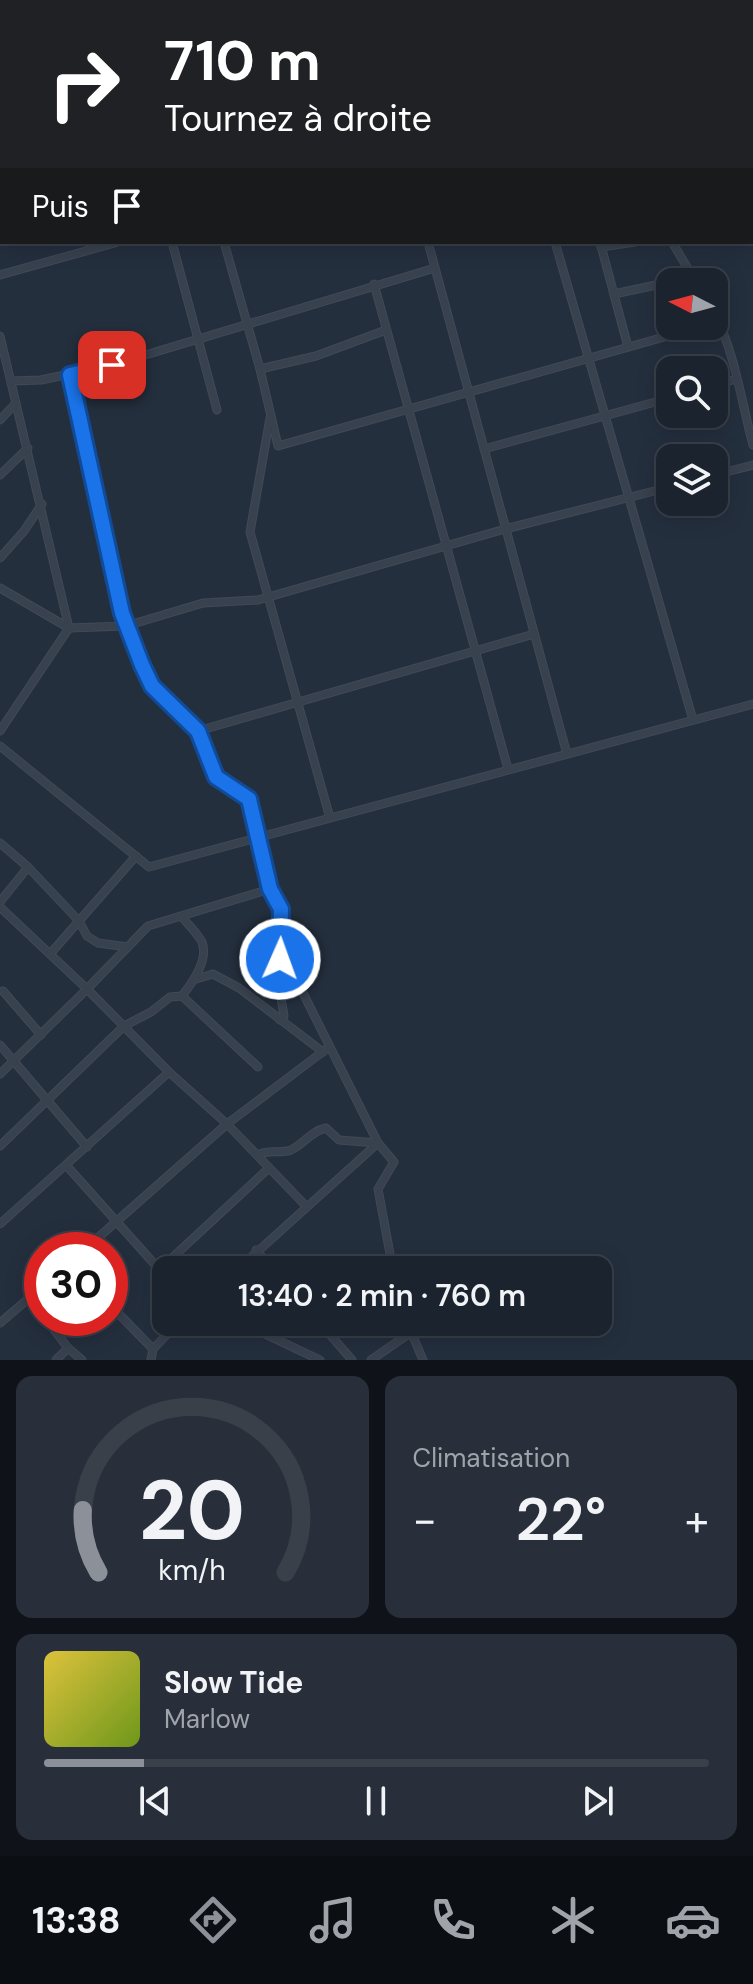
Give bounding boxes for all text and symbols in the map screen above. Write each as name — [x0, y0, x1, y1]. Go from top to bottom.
text: 710 m — [164, 24, 321, 97]
icon: right — [32, 32, 136, 136]
text: Tournez à droite — [164, 95, 432, 142]
icon: arrive — [105, 184, 149, 228]
text: Puis — [32, 187, 89, 226]
north arrow — [656, 268, 728, 340]
map controls — [656, 268, 728, 516]
pin — [78, 331, 146, 399]
icon: arrive — [90, 343, 134, 387]
button: search — [656, 356, 728, 428]
button: layers — [656, 444, 728, 516]
position arrow — [238, 917, 322, 1001]
speed limit sign: 30 — [24, 1232, 128, 1336]
text: 13:40 · 2 min · 760 m — [238, 1276, 526, 1315]
text: Climatisation — [413, 1441, 570, 1475]
text: 20 — [139, 1456, 245, 1565]
text: 22° — [515, 1480, 606, 1559]
text: − — [413, 1491, 437, 1549]
text: + — [685, 1491, 709, 1549]
text: km/h — [158, 1552, 226, 1589]
text: Slow Tide — [164, 1663, 303, 1702]
text: Marlow — [164, 1702, 250, 1736]
icon: previous — [133, 1779, 177, 1823]
icon: pause — [354, 1779, 398, 1823]
icon: next — [576, 1779, 620, 1823]
icon: directions — [185, 1892, 241, 1948]
icon: music — [305, 1892, 361, 1948]
icon: phone — [425, 1892, 481, 1948]
icon: climate — [545, 1892, 601, 1948]
icon: car — [665, 1892, 721, 1948]
text: 13:38 — [32, 1897, 120, 1944]

